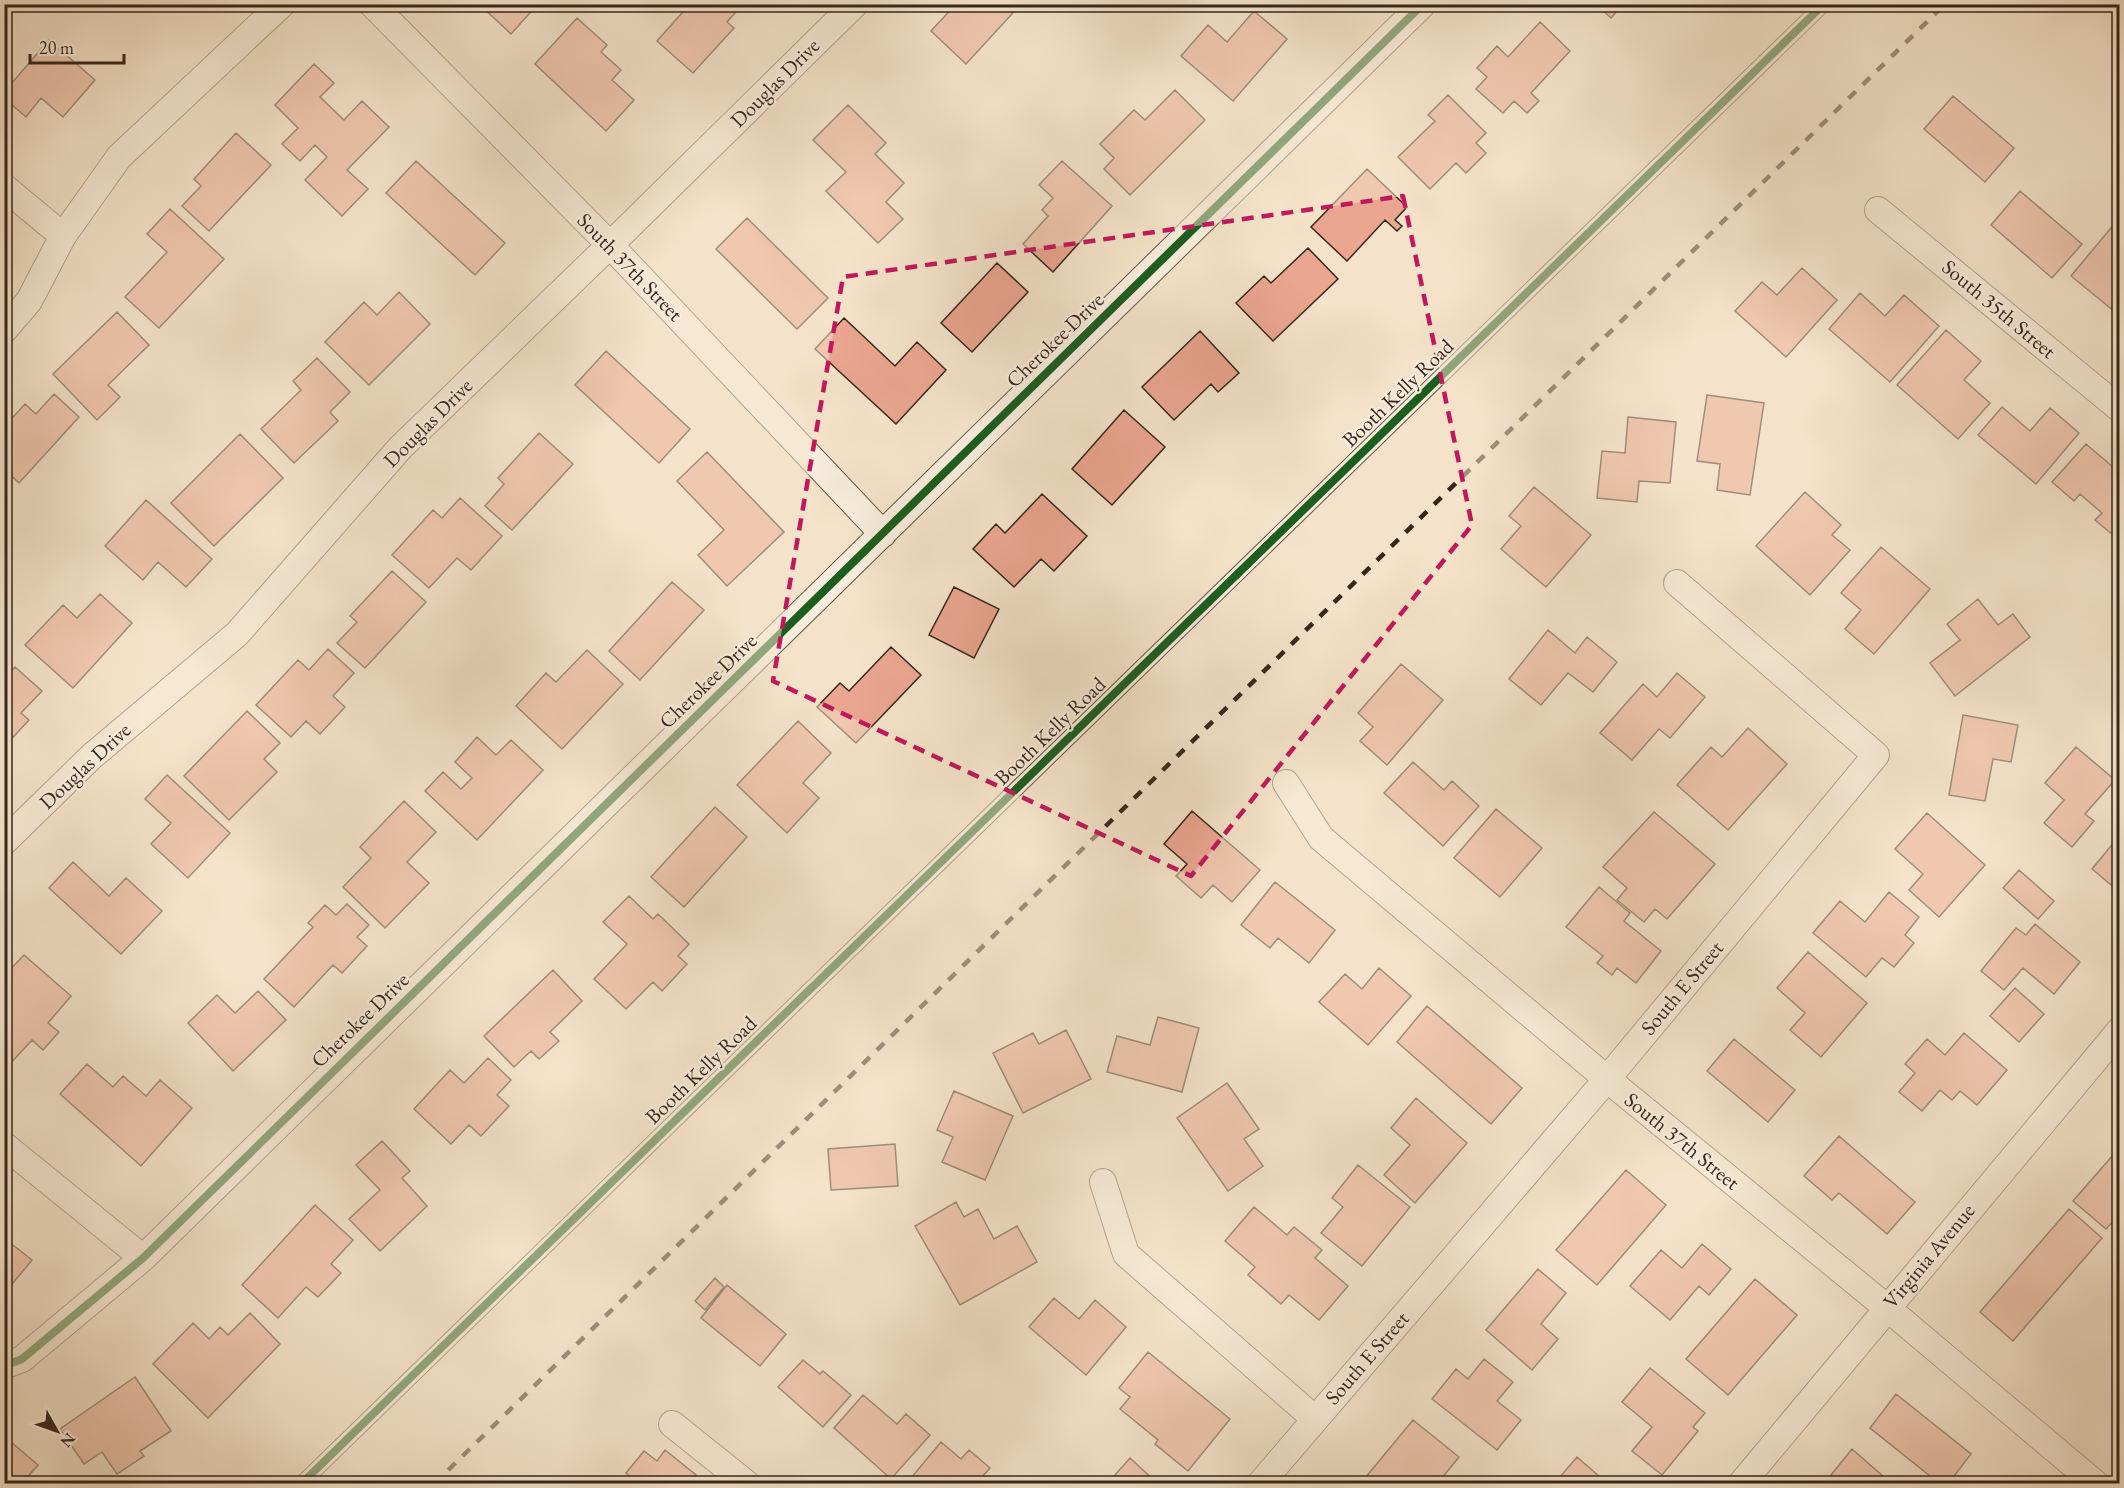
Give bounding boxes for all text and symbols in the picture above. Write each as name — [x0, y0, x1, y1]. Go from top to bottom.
scale bar — [30, 27, 124, 65]
street label: Douglas Drive — [724, 32, 825, 133]
text: 20 m — [39, 36, 74, 59]
street label: South 37th Street — [572, 207, 689, 327]
street label: South 35th Street — [1937, 253, 2062, 364]
street label: Cherokee Drive — [1000, 286, 1109, 393]
street label: Booth Kelly Road — [1336, 332, 1459, 453]
street label: Douglas Drive — [377, 372, 478, 473]
street label: Cherokee Drive — [653, 627, 762, 734]
street label: Booth Kelly Road — [988, 670, 1111, 791]
street label: Douglas Drive — [33, 716, 136, 815]
street label: South E Street — [1634, 935, 1729, 1040]
street label: Cherokee Drive — [305, 966, 414, 1073]
street label: Booth Kelly Road — [639, 1009, 762, 1130]
street label: South 37th Street — [1619, 1086, 1746, 1196]
street label: Virginia Avenue — [1877, 1198, 1980, 1314]
street label: South E Street — [1319, 1305, 1415, 1410]
north arrow — [27, 1401, 87, 1461]
text: N — [56, 1429, 80, 1452]

